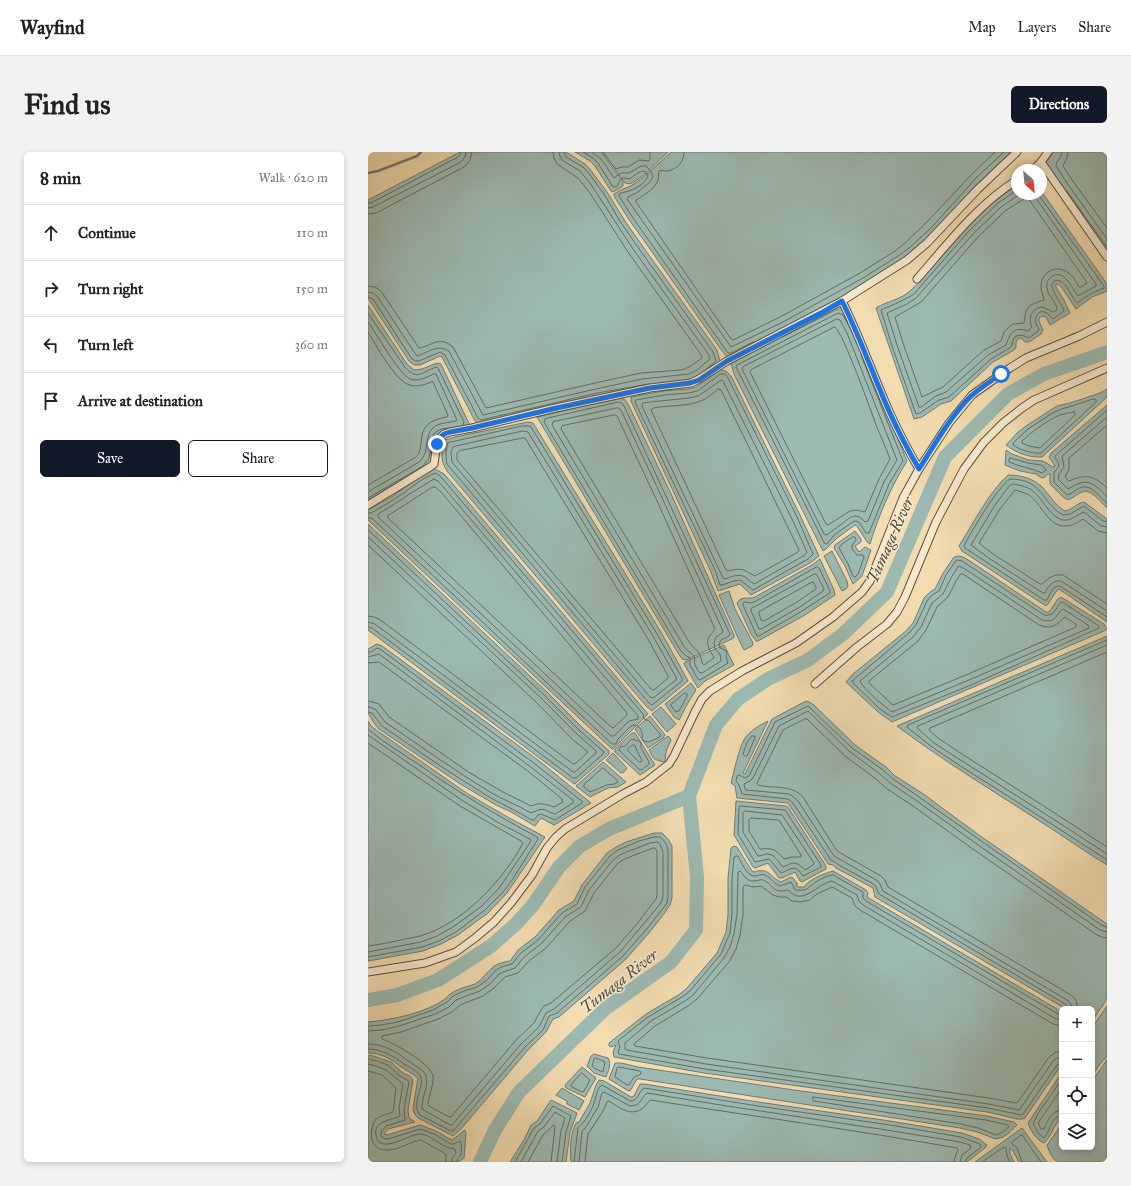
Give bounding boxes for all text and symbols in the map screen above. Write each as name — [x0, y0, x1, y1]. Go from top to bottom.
text: Wayfind — [20, 16, 85, 39]
text: Map — [968, 19, 996, 36]
text: Layers — [1018, 19, 1056, 36]
text: Share — [1078, 19, 1111, 36]
button: Directions — [1011, 86, 1107, 123]
text: Find us — [24, 87, 110, 122]
north arrow — [1011, 164, 1047, 200]
text: 8 min — [40, 168, 81, 189]
text: Walk · 620 m — [258, 170, 328, 186]
icon: ahead — [40, 222, 62, 244]
text: Continue — [78, 224, 136, 242]
text: 110 m — [296, 225, 328, 241]
icon: right — [40, 278, 62, 300]
text: Turn right — [78, 280, 143, 298]
text: 150 m — [296, 281, 328, 297]
icon: left — [40, 334, 62, 356]
text: Turn left — [78, 336, 134, 354]
text: 360 m — [295, 337, 328, 353]
route start — [992, 365, 1010, 383]
icon: arrive — [40, 390, 62, 412]
text: Arrive at destination — [78, 392, 203, 410]
route end — [428, 435, 446, 453]
button: Save — [40, 440, 180, 477]
button: Share — [188, 440, 328, 477]
water label: Tumaga River — [862, 493, 918, 586]
water label: Tumaga River — [577, 944, 662, 1017]
map controls — [1059, 1006, 1095, 1150]
button: + — [1059, 1006, 1095, 1042]
button: − — [1059, 1042, 1095, 1078]
button: locate — [1059, 1078, 1095, 1114]
button: layers — [1059, 1114, 1095, 1150]

